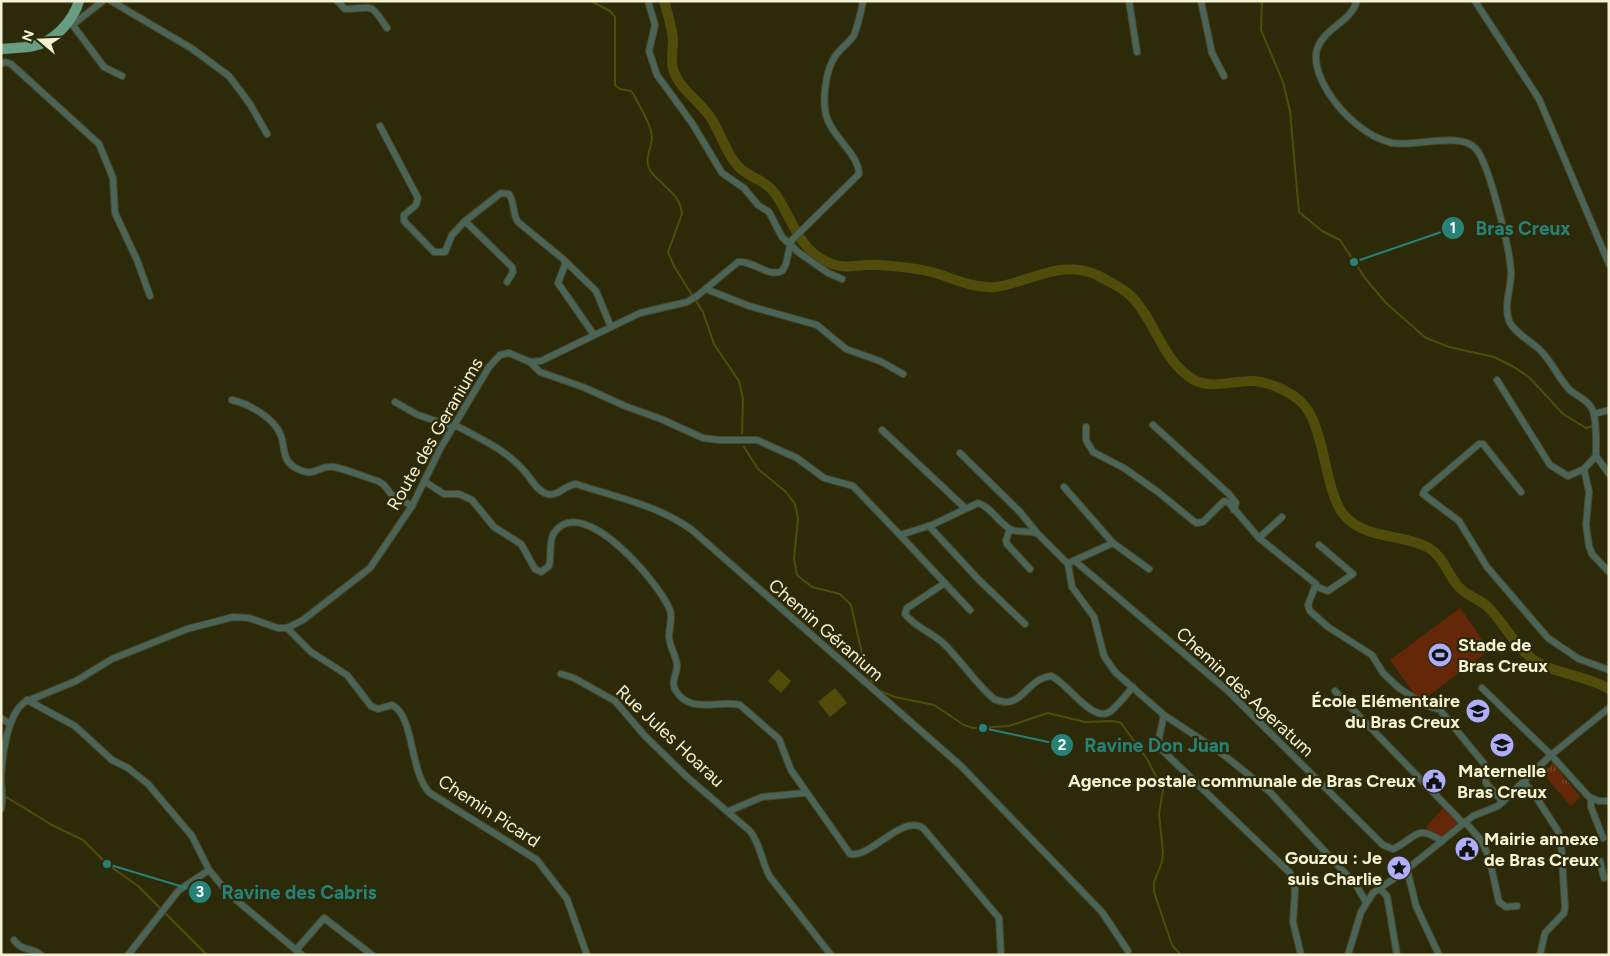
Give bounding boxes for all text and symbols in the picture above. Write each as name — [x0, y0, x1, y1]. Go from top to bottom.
north arrow — [15, 15, 65, 65]
text: N — [18, 28, 38, 44]
callout: Bras Creux — [1441, 211, 1580, 245]
text: Bras Creux — [1476, 217, 1570, 240]
text: 1 — [1450, 219, 1456, 237]
street label: Route des Geraniums — [382, 354, 488, 514]
street label: Chemin Géranium — [764, 574, 888, 686]
street label: Chemin des Ageratum — [1172, 623, 1318, 761]
place label: Stade de Bras Creux — [1458, 634, 1548, 677]
sports icon: Stade de Bras Creux — [1427, 642, 1453, 668]
street label: Rue Jules Hoarau — [611, 680, 729, 792]
place label: École Elémentaire du Bras Creux — [1311, 690, 1460, 733]
school or university icon: École Elémentaire du Bras Creux — [1465, 698, 1491, 724]
callout: Ravine Don Juan — [1050, 728, 1240, 762]
school or university icon: Maternelle Bras Creux — [1489, 732, 1515, 758]
text: Ravine Don Juan — [1084, 734, 1230, 757]
text: 2 — [1058, 736, 1067, 754]
place label: Maternelle Bras Creux — [1457, 760, 1547, 803]
public building icon: Agence postale communale de Bras Creux — [1421, 768, 1447, 794]
street label: Chemin Picard — [434, 770, 544, 852]
place label: Agence postale communale de Bras Creux — [1068, 770, 1416, 792]
place label: Mairie annexe de Bras Creux — [1484, 828, 1599, 871]
public building icon: Mairie annexe de Bras Creux — [1454, 836, 1480, 862]
place label: Gouzou : Je suis Charlie — [1285, 847, 1382, 890]
place icon: Gouzou : Je suis Charlie — [1386, 855, 1412, 881]
callout: Ravine des Cabris — [187, 875, 387, 909]
text: Ravine des Cabris — [222, 881, 377, 904]
text: 3 — [196, 883, 204, 901]

